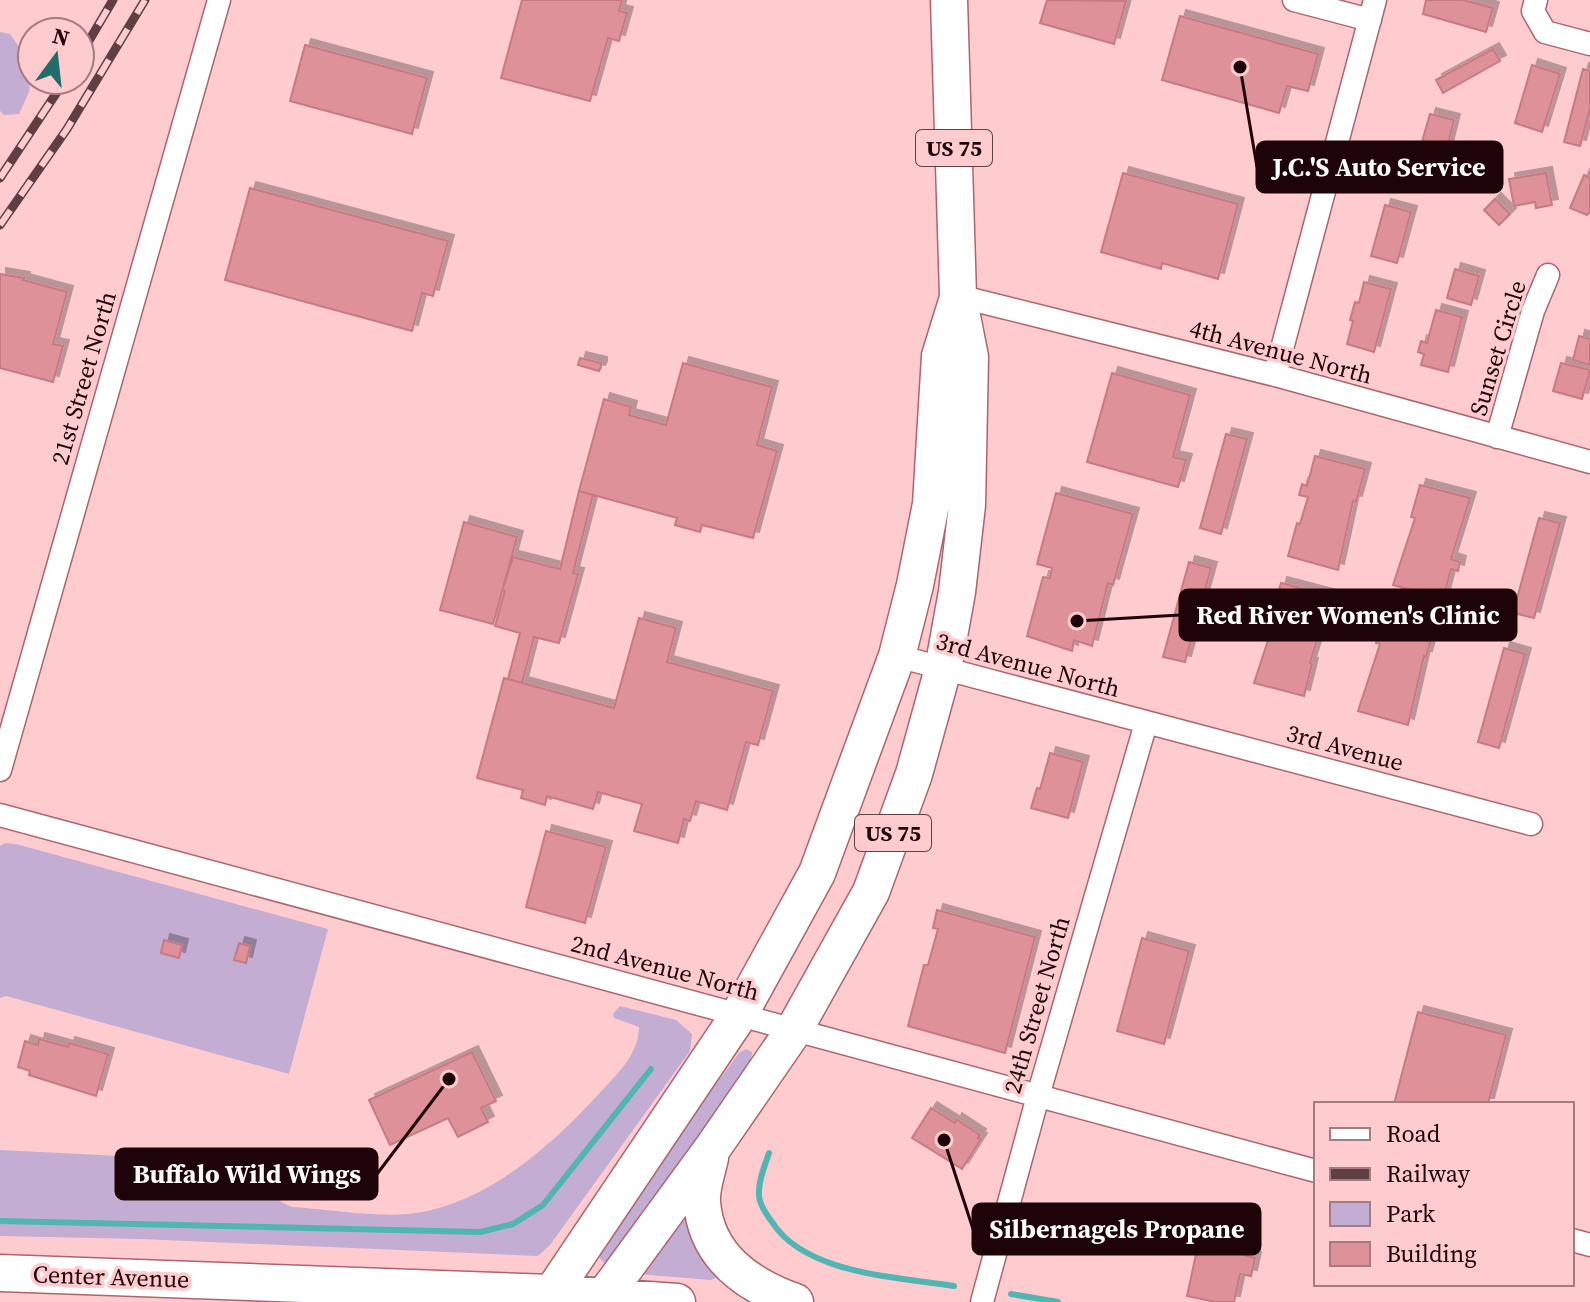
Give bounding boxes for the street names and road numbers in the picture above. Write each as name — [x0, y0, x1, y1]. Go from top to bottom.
road number: US 75 — [916, 130, 992, 166]
street label: Sunset Circle — [1461, 276, 1534, 419]
street label: 21st Street North — [43, 287, 124, 468]
street label: 4th Avenue North — [1186, 311, 1376, 392]
street label: 3rd Avenue North — [933, 624, 1124, 705]
street label: 3rd Avenue — [1283, 716, 1407, 779]
road number: US 75 — [855, 815, 931, 851]
street label: 24th Street North — [995, 912, 1078, 1097]
street label: 2nd Avenue North — [567, 927, 763, 1008]
street label: Center Avenue — [32, 1257, 190, 1296]

